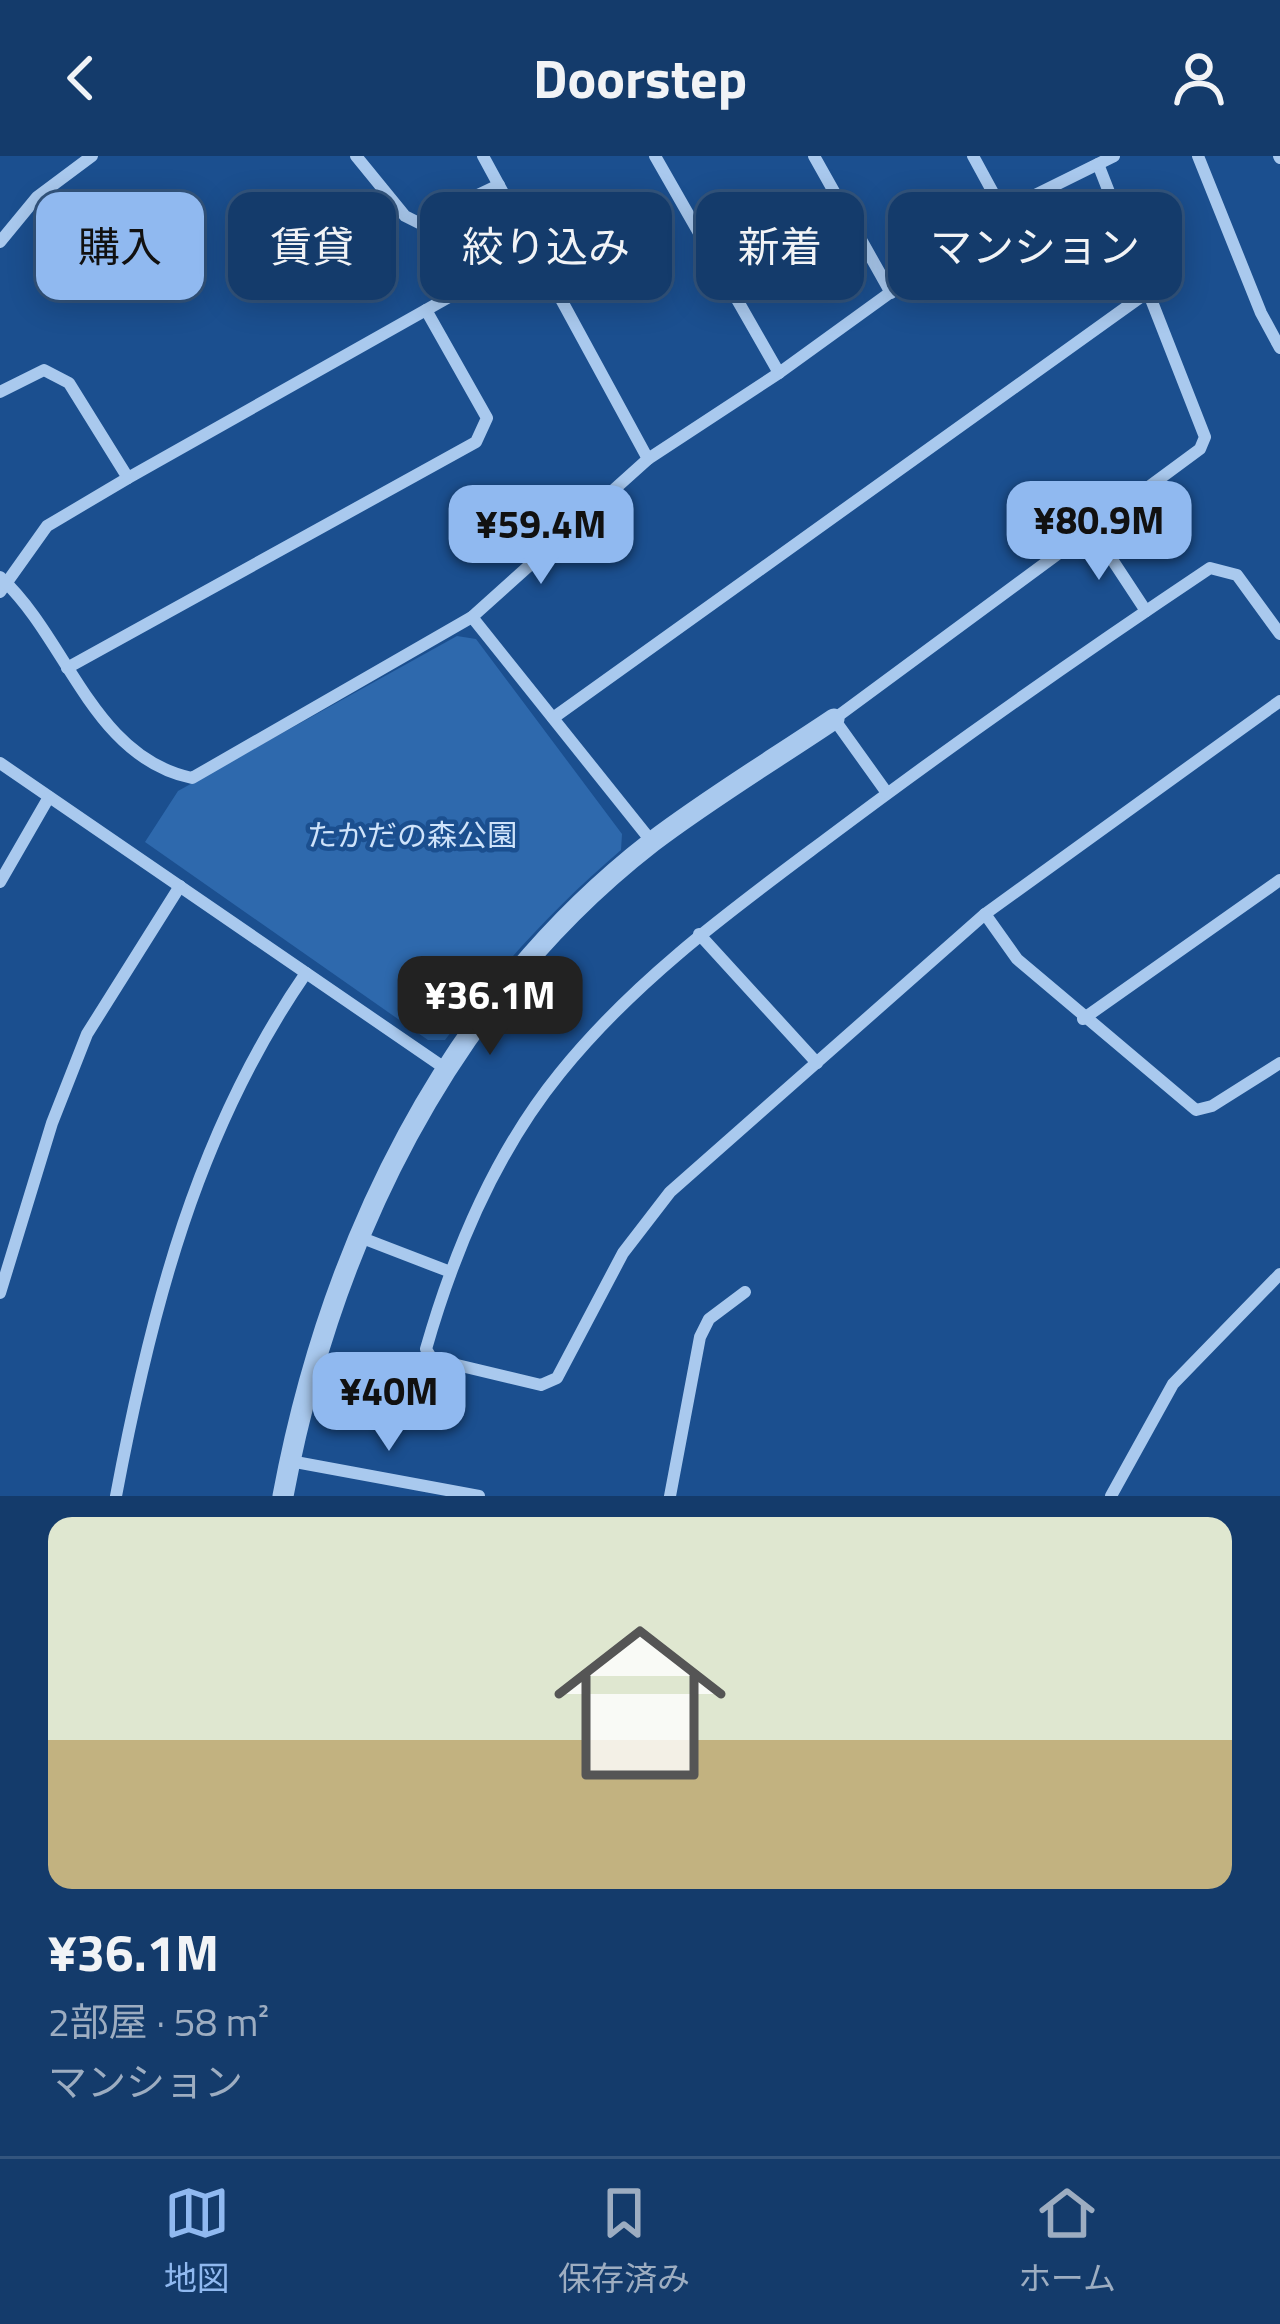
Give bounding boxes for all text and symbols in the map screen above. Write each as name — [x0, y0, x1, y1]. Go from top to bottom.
text: Doorstep — [533, 37, 747, 119]
icon: back — [48, 45, 114, 111]
icon: person — [1166, 45, 1232, 111]
chip: 購入 — [36, 192, 204, 300]
chip: 賃貸 — [228, 192, 396, 300]
chip: 絞り込み — [420, 192, 672, 300]
chip: 新着 — [696, 192, 864, 300]
chip: マンション — [888, 192, 1182, 300]
pin: ¥80.9M — [1001, 481, 1197, 583]
pin: ¥59.4M — [443, 485, 639, 587]
text: ¥80.9M — [1034, 490, 1164, 549]
text: ¥59.4M — [476, 494, 606, 553]
park label: たかだの森公園 — [307, 812, 517, 858]
pin: ¥36.1M — [392, 956, 588, 1058]
text: ¥36.1M — [425, 965, 555, 1024]
pin: ¥40M — [318, 1352, 460, 1454]
text: ¥40M — [340, 1361, 438, 1420]
icon: home — [532, 1595, 748, 1811]
text: ¥36.1M — [48, 1913, 219, 1991]
text: 2部屋 · 58 m² — [48, 1992, 269, 2051]
text: マンション — [48, 2052, 243, 2111]
tab: 地図 — [164, 2180, 230, 2303]
tab: 保存済み — [558, 2180, 690, 2303]
tab: ホーム — [1018, 2180, 1116, 2303]

